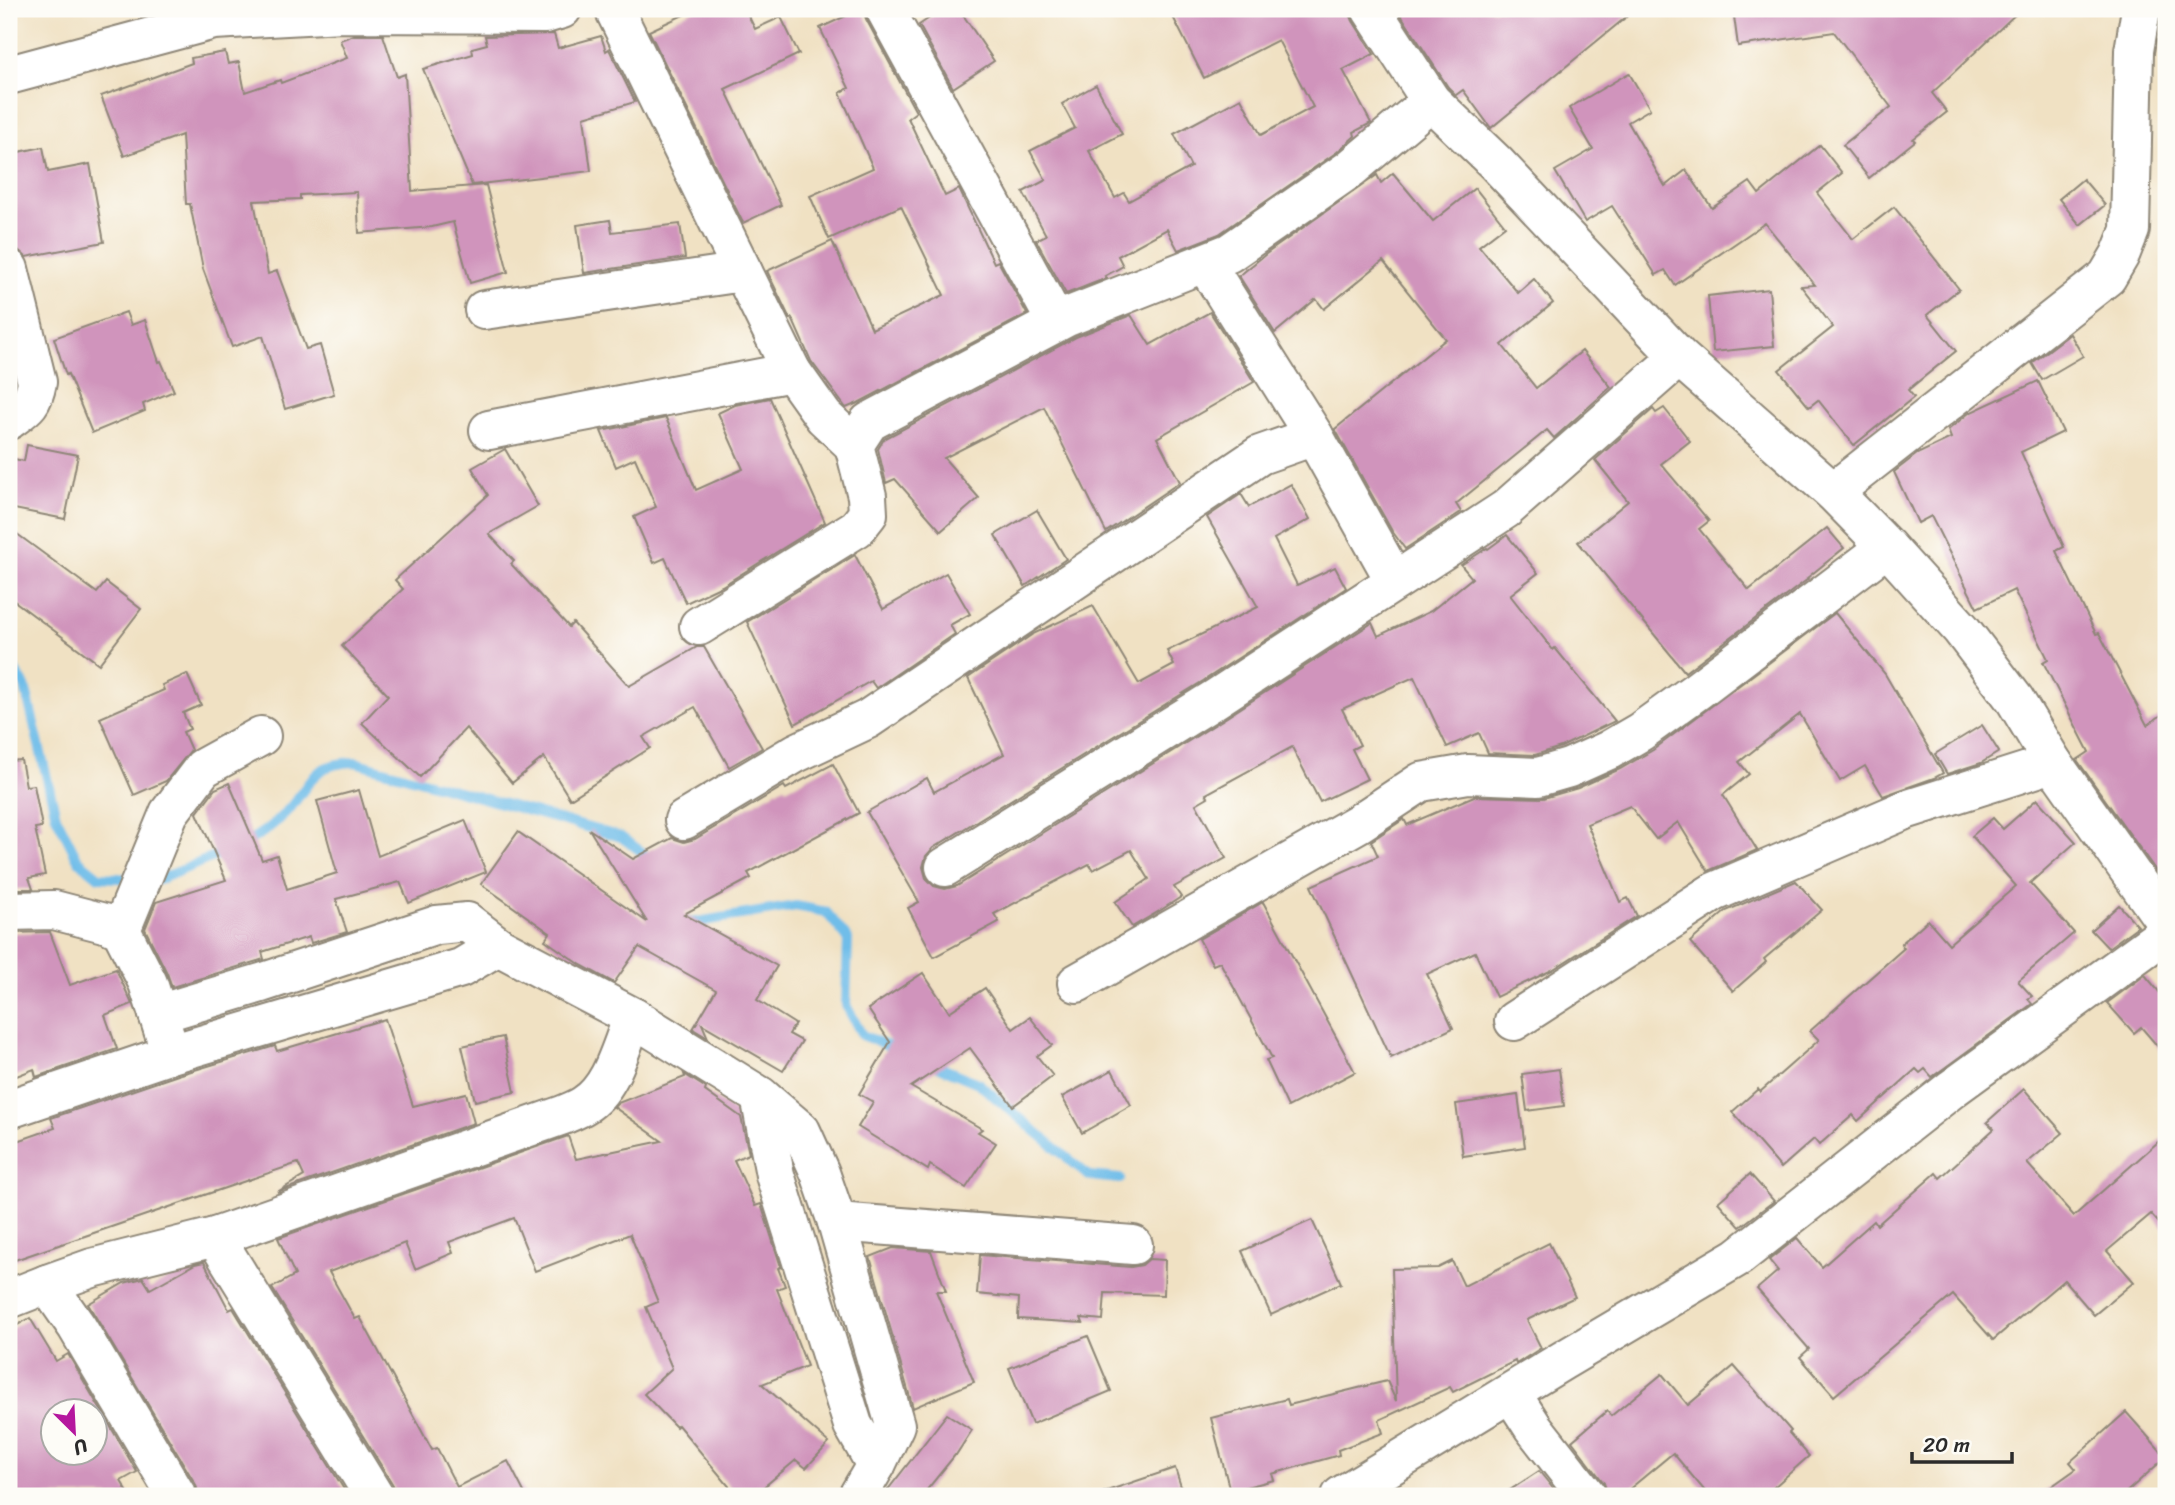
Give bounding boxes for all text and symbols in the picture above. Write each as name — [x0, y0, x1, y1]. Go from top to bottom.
north arrow — [38, 1396, 108, 1466]
scale bar — [1912, 1421, 2012, 1465]
text: 20 m — [1923, 1426, 1970, 1464]
text: U — [67, 1429, 93, 1465]

